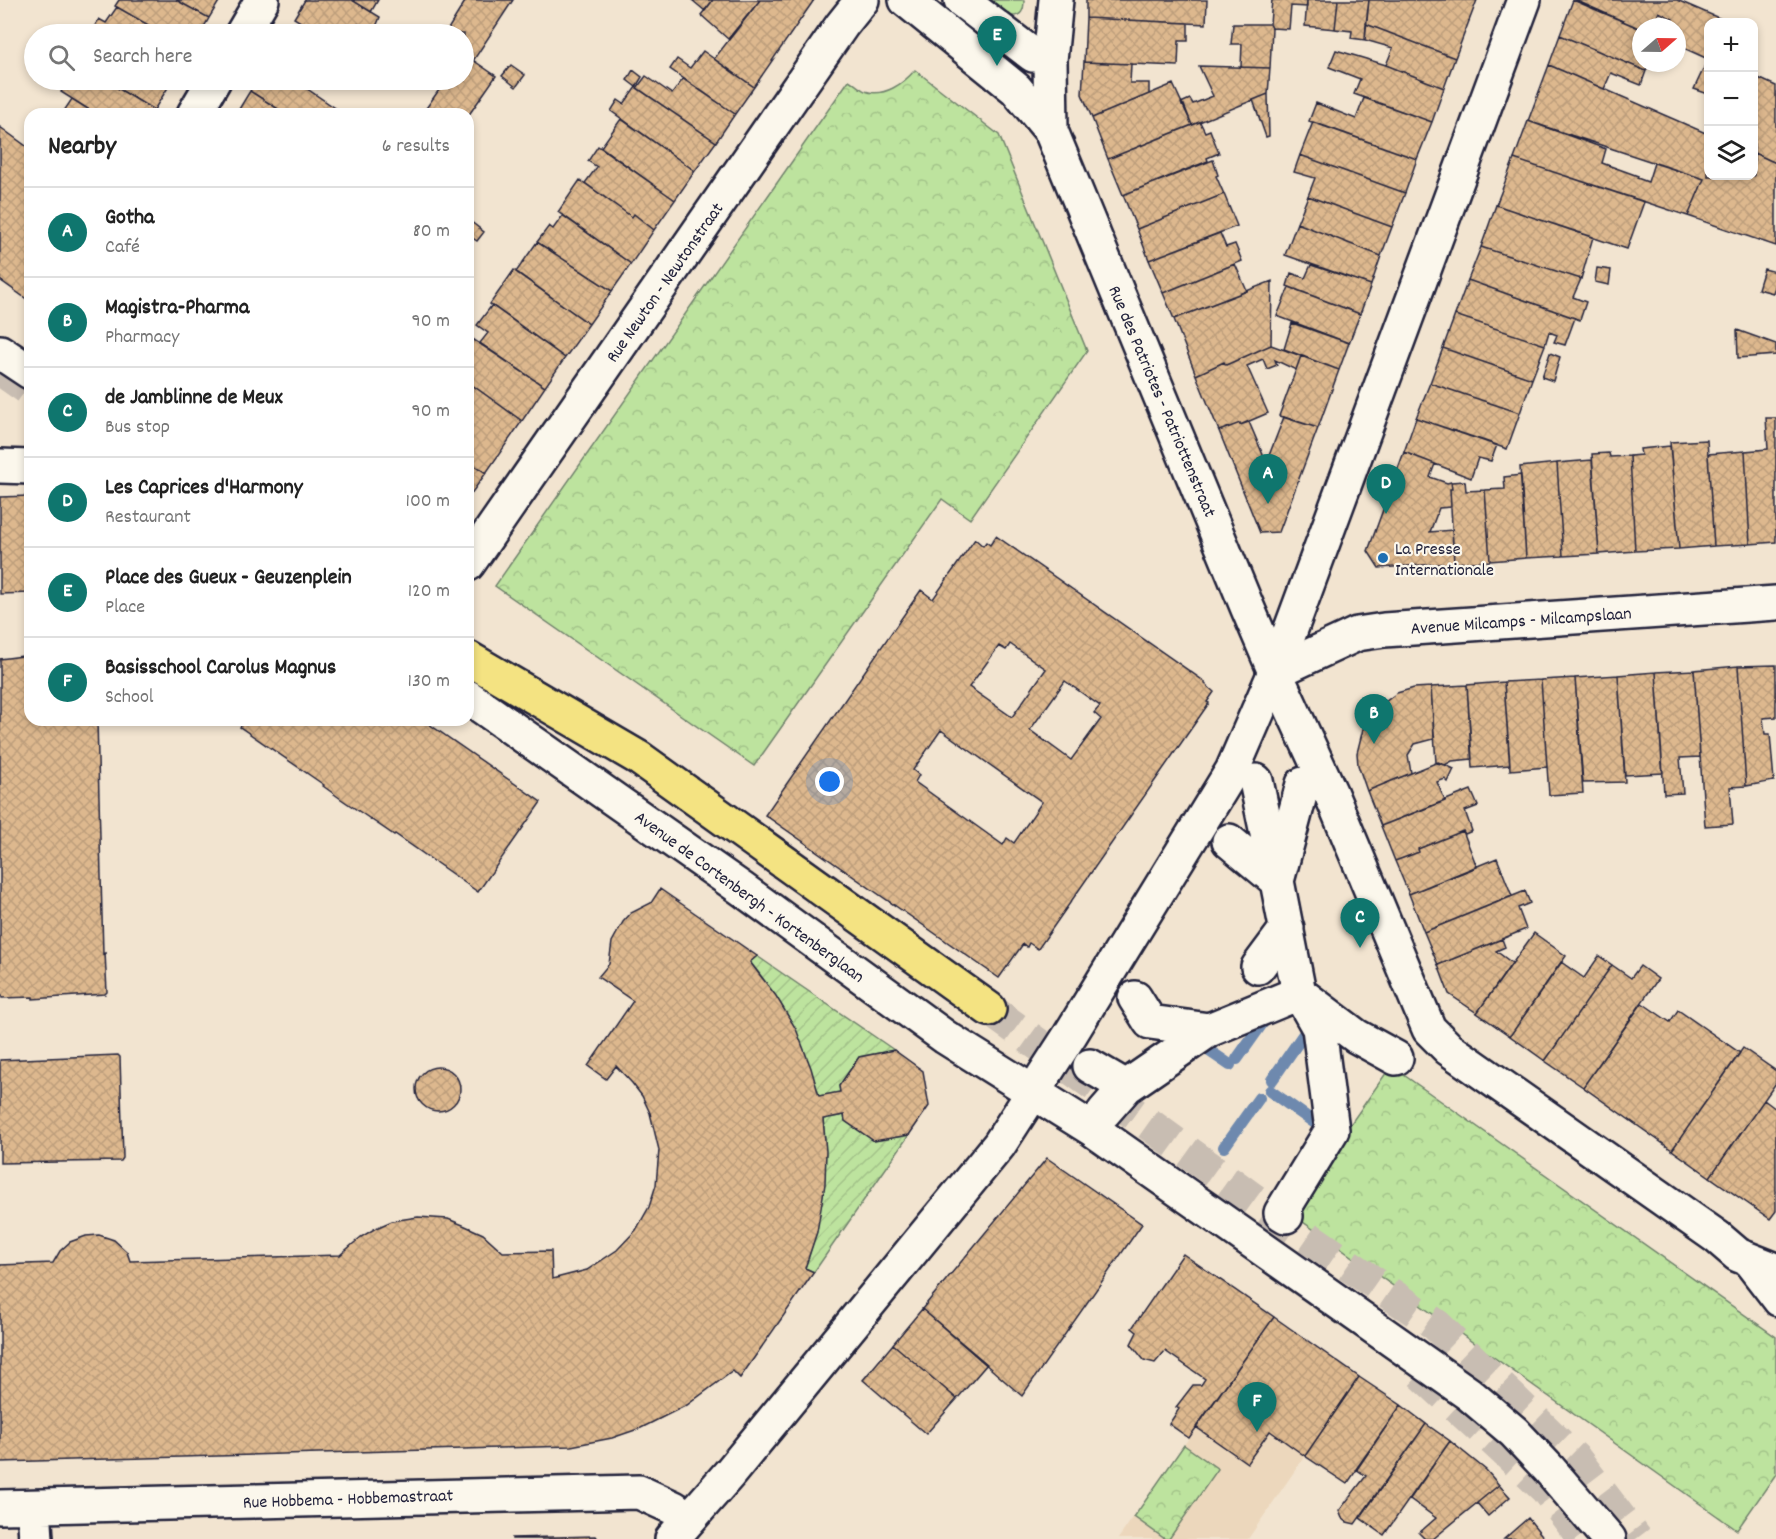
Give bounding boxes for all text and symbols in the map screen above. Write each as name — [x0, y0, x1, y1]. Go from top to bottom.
pin: E — [978, 16, 1016, 66]
north arrow — [1632, 18, 1686, 72]
map controls — [1704, 18, 1758, 180]
button: + — [1704, 18, 1758, 72]
search box — [24, 24, 474, 90]
icon: search — [45, 41, 78, 74]
text: Search here — [93, 42, 192, 73]
button: − — [1704, 72, 1758, 126]
button: layers — [1704, 126, 1758, 180]
text: Nearby — [48, 129, 116, 166]
text: 6 results — [382, 133, 450, 161]
street label: Rue Newton - Newtonstraat — [601, 198, 731, 368]
text: Gotha — [105, 203, 154, 234]
text: A — [62, 218, 73, 246]
text: 80 m — [413, 218, 450, 246]
text: Café — [105, 234, 140, 262]
street label: Rue des Patriotes - Patriottenstraat — [1100, 282, 1221, 522]
text: Magistra-Pharma — [105, 293, 249, 324]
text: B — [63, 308, 72, 336]
text: 90 m — [412, 308, 450, 336]
text: Pharmacy — [105, 324, 179, 352]
text: de Jamblinne de Meux — [105, 383, 283, 414]
text: C — [63, 398, 72, 426]
text: 90 m — [412, 398, 450, 426]
text: Bus stop — [105, 414, 170, 442]
pin: A — [1248, 454, 1288, 504]
pin: D — [1366, 464, 1406, 514]
text: Les Caprices d'Harmony — [105, 473, 303, 504]
text: D — [62, 488, 73, 516]
text: 100 m — [406, 488, 450, 516]
text: Restaurant — [105, 504, 191, 532]
place label: La Presse Internationale — [1395, 538, 1494, 584]
marker: La Presse Internationale — [1376, 551, 1390, 565]
text: Place des Gueux - Geuzenplein — [105, 563, 352, 594]
text: E — [63, 578, 72, 606]
text: 120 m — [408, 578, 450, 606]
text: Place — [105, 594, 145, 622]
street label: Avenue Milcamps - Milcampslaan — [1410, 602, 1632, 643]
text: Basisschool Carolus Magnus — [105, 653, 336, 684]
text: F — [63, 668, 72, 696]
text: 130 m — [408, 668, 450, 696]
text: School — [105, 684, 154, 712]
pin: B — [1354, 694, 1394, 744]
your location — [815, 767, 844, 796]
street label: Avenue de Cortenbergh - Kortenberglaan — [628, 806, 869, 990]
pin: C — [1340, 898, 1380, 948]
pin: F — [1238, 1382, 1276, 1432]
street label: Rue Hobbema - Hobbemastraat — [242, 1484, 454, 1517]

